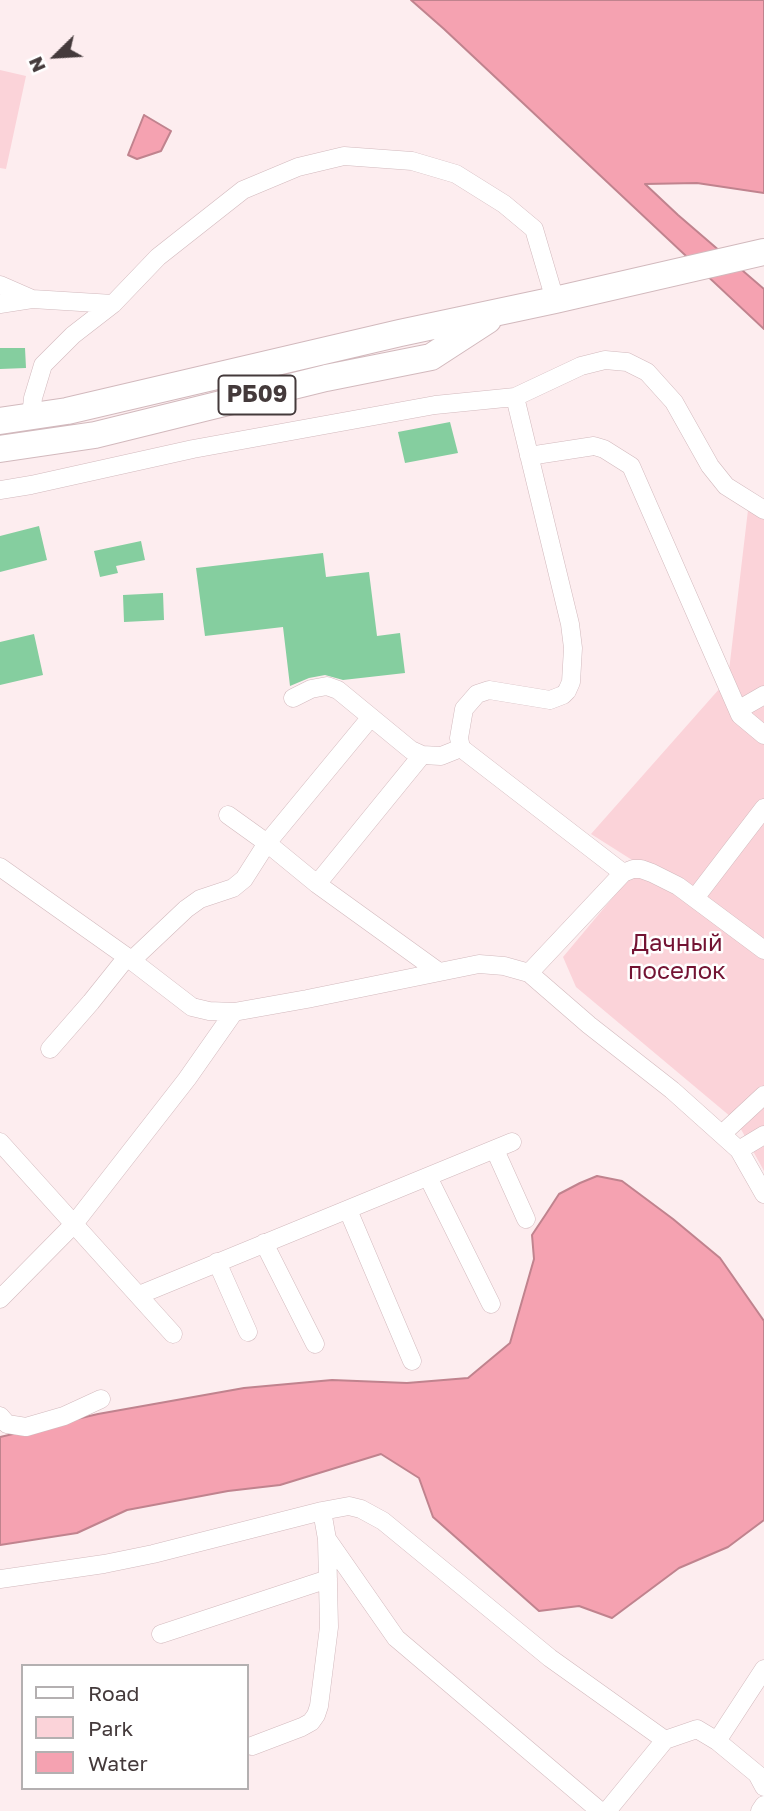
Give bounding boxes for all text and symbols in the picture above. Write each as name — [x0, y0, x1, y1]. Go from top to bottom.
north arrow — [21, 21, 91, 91]
text: N — [23, 53, 50, 76]
road number: РБ09 — [218, 376, 296, 414]
park label: Дачный поселок — [628, 929, 726, 985]
legend — [21, 1664, 248, 1790]
text: Road — [88, 1680, 139, 1706]
text: Park — [88, 1715, 133, 1741]
text: Water — [88, 1750, 148, 1776]

